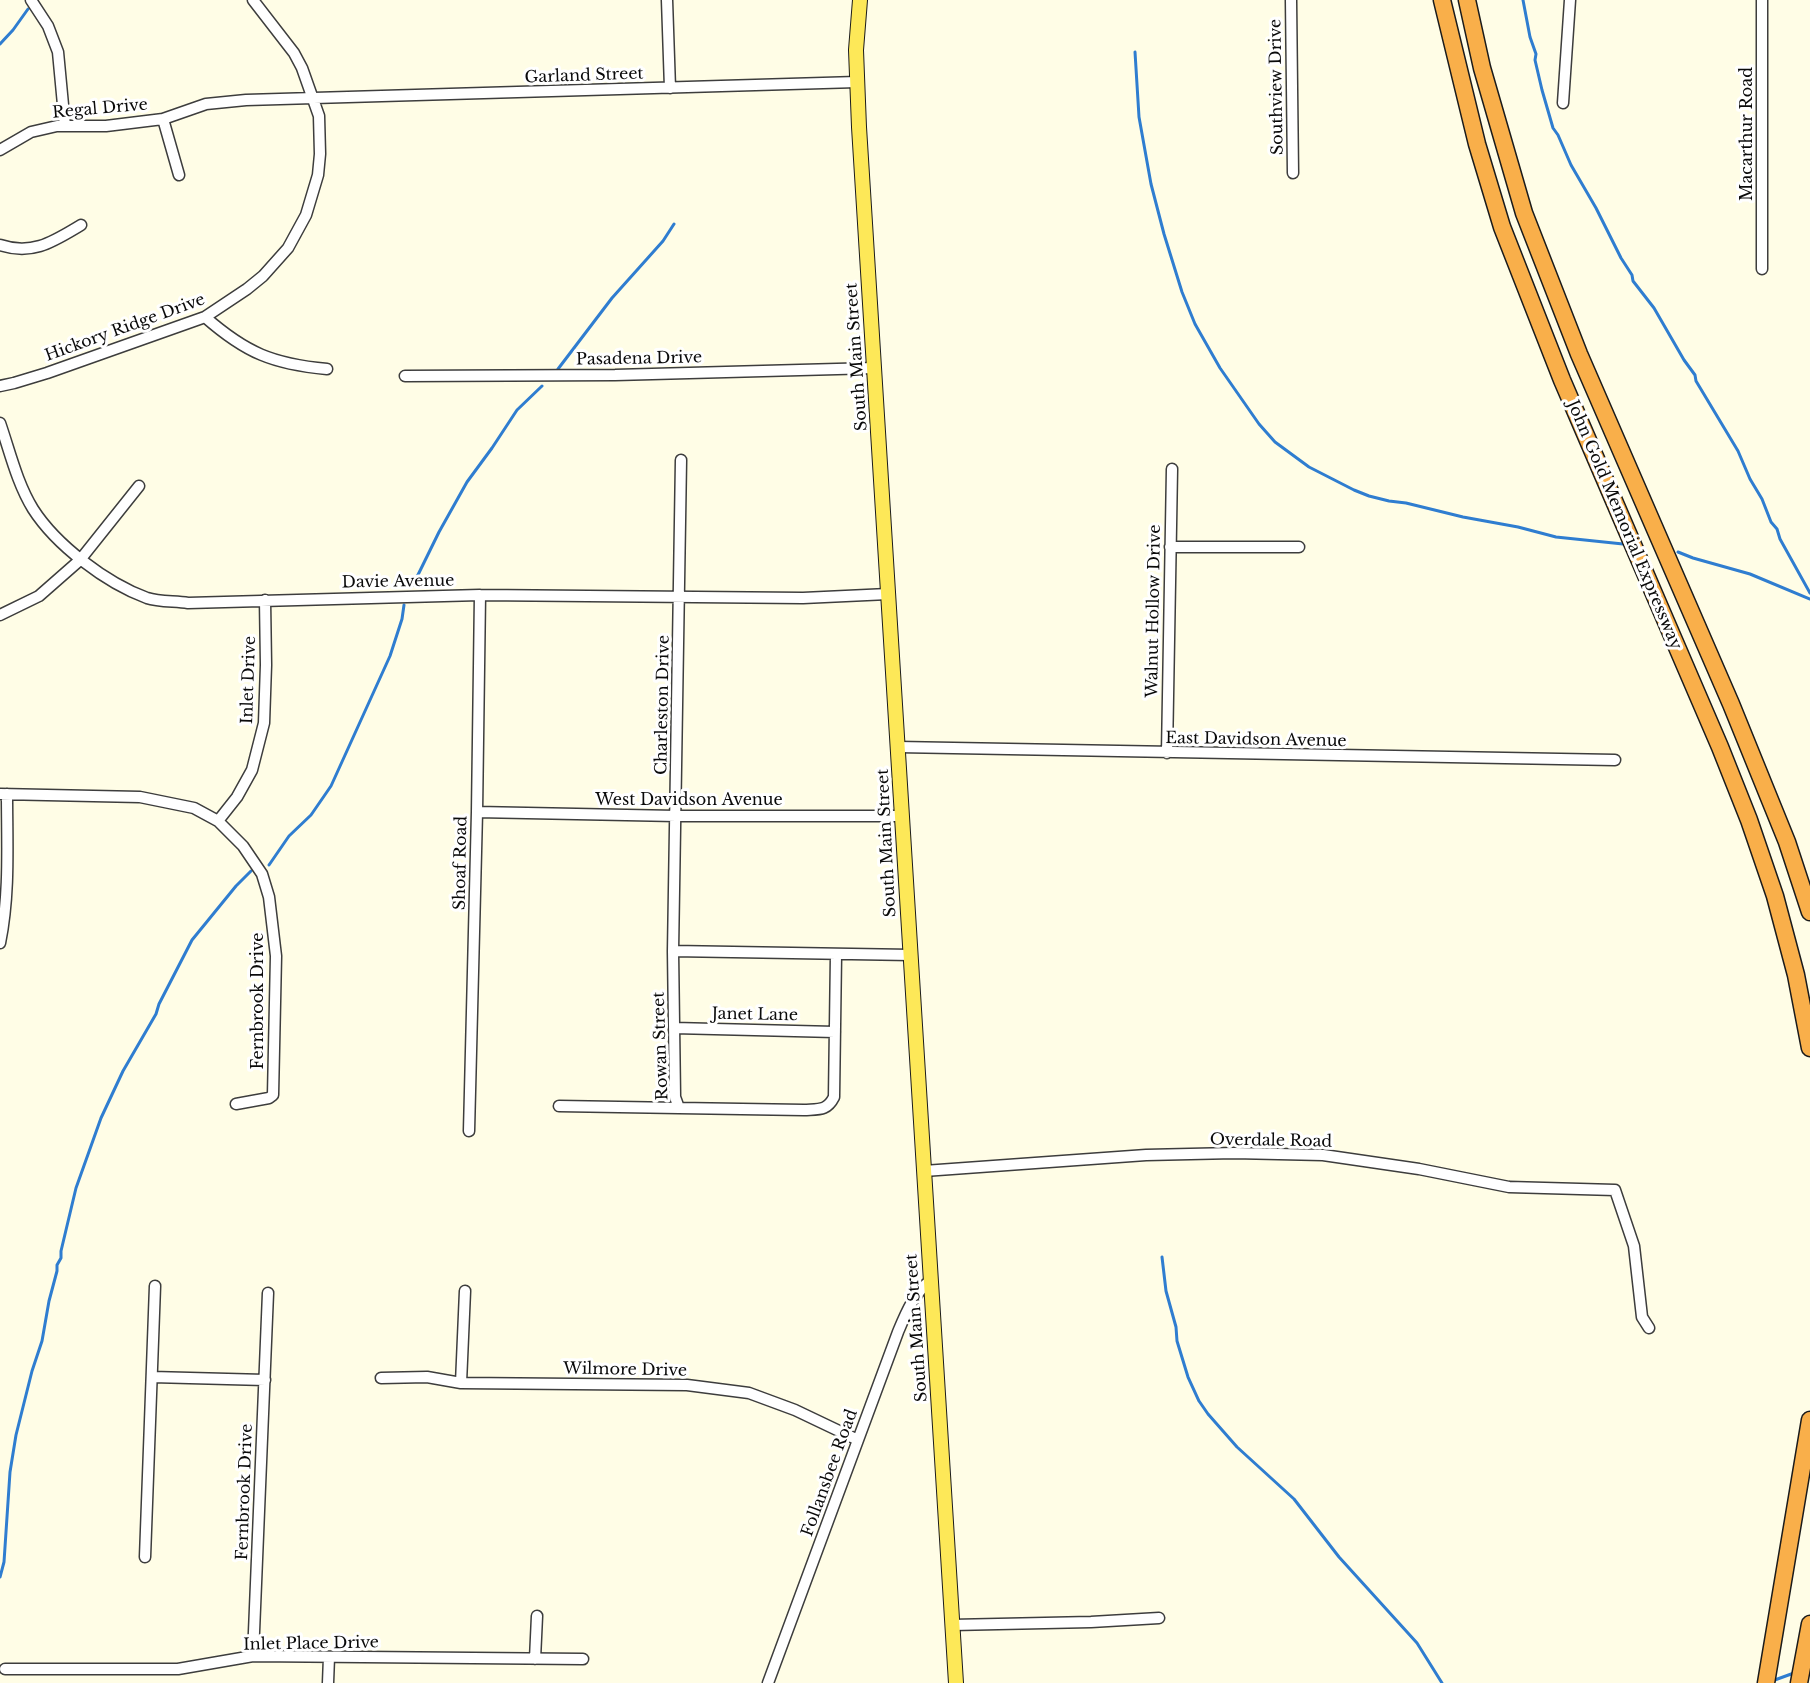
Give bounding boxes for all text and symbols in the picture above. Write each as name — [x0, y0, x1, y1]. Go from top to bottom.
street label: Southview Drive — [1266, 19, 1288, 155]
street label: Garland Street — [524, 64, 644, 88]
street label: Macarthur Road — [1737, 67, 1757, 201]
street label: Regal Drive — [52, 95, 148, 123]
street label: South Main Street — [842, 282, 872, 432]
street label: Hickory Ridge Drive — [42, 290, 208, 366]
street label: Pasadena Drive — [576, 348, 702, 370]
street label: John Gold Memorial Expressway — [1563, 397, 1685, 653]
street label: Walnut Hollow Drive — [1143, 524, 1165, 698]
street label: Davie Avenue — [342, 571, 454, 593]
street label: Inlet Drive — [238, 635, 260, 725]
street label: Charleston Drive — [652, 635, 674, 775]
street label: East Davidson Avenue — [1165, 729, 1347, 751]
street label: South Main Street — [874, 768, 900, 918]
street label: West Davidson Avenue — [595, 790, 783, 810]
street label: Shoaf Road — [451, 816, 471, 910]
street label: Fernbrook Drive — [248, 933, 268, 1069]
street label: Rowan Street — [650, 991, 672, 1101]
street label: Janet Lane — [712, 1005, 798, 1025]
street label: Overdale Road — [1210, 1130, 1332, 1152]
street label: South Main Street — [902, 1253, 932, 1403]
street label: Wilmore Drive — [563, 1359, 687, 1381]
street label: Follansbee Road — [798, 1407, 862, 1539]
street label: Fernbrook Drive — [233, 1423, 257, 1561]
street label: Inlet Place Drive — [243, 1633, 379, 1655]

